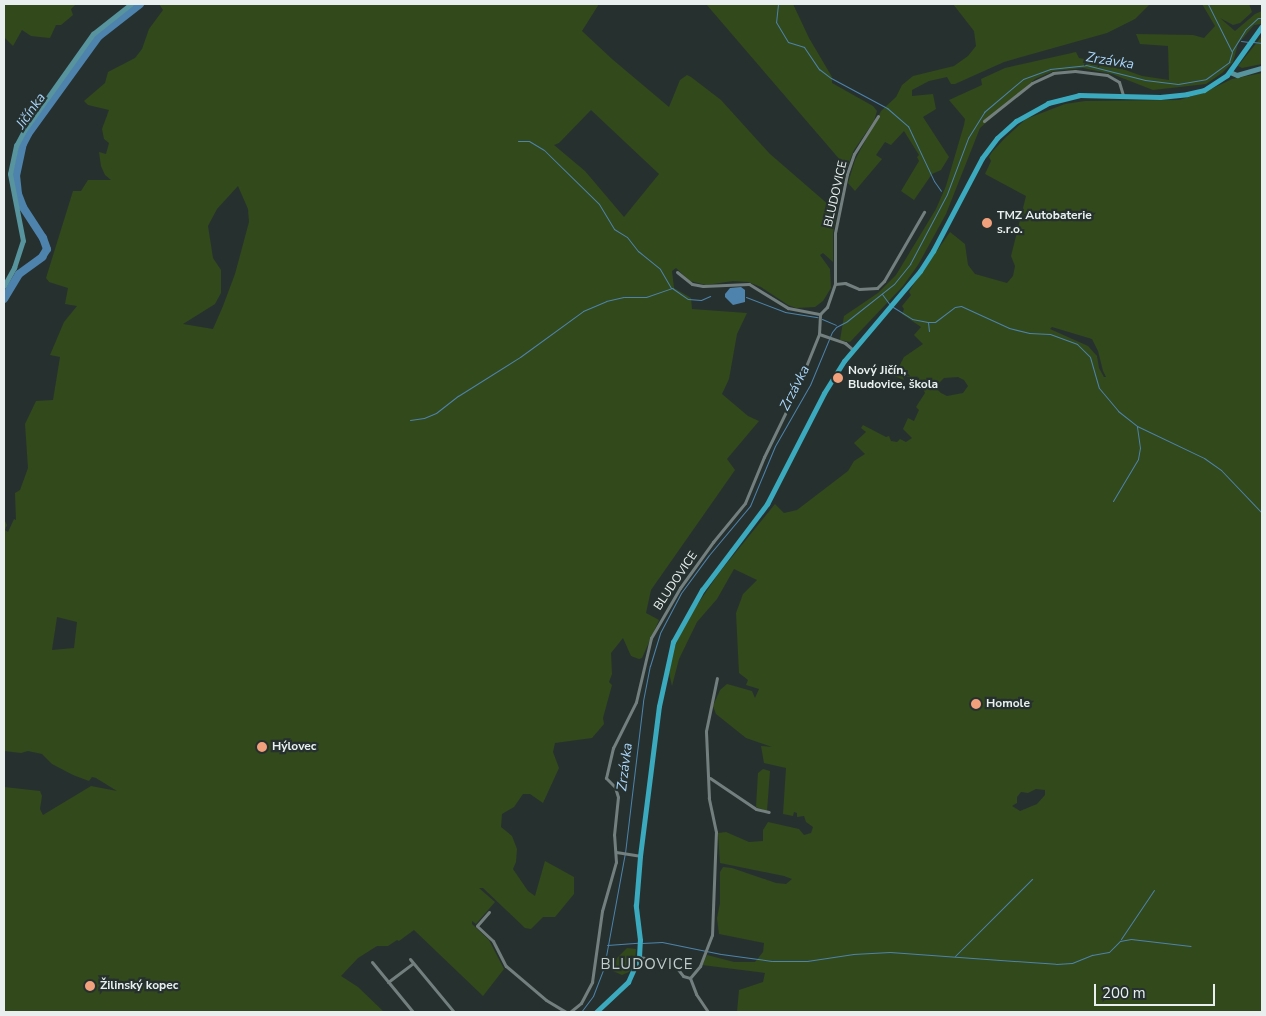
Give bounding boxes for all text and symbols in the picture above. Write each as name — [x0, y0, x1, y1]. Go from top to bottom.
water label: Zrzávka — [1085, 49, 1135, 73]
water label: Jičínka — [13, 90, 49, 132]
street label: BLUDOVICE — [821, 160, 851, 228]
place label: TMZ Autobaterie s.r.o. — [997, 209, 1092, 237]
marker: TMZ Autobaterie s.r.o. — [981, 217, 993, 229]
water label: Zrzávka — [776, 363, 814, 413]
place label: Nový Jičín, Bludovice, škola — [848, 364, 938, 392]
marker: Nový Jičín, Bludovice, škola — [832, 372, 844, 384]
street label: BLUDOVICE — [651, 549, 701, 613]
place label: Homole — [986, 697, 1030, 711]
marker: Homole — [970, 698, 982, 710]
place label: Hýlovec — [272, 740, 317, 754]
marker: Hýlovec — [256, 741, 268, 753]
water label: Zrzávka — [614, 742, 636, 792]
district label: BLUDOVICE — [599, 956, 695, 974]
scale bar — [1096, 974, 1217, 1006]
place label: Žilinský kopec — [100, 979, 178, 993]
marker: Žilinský kopec — [84, 980, 96, 992]
text: 200 m — [1102, 983, 1146, 1003]

